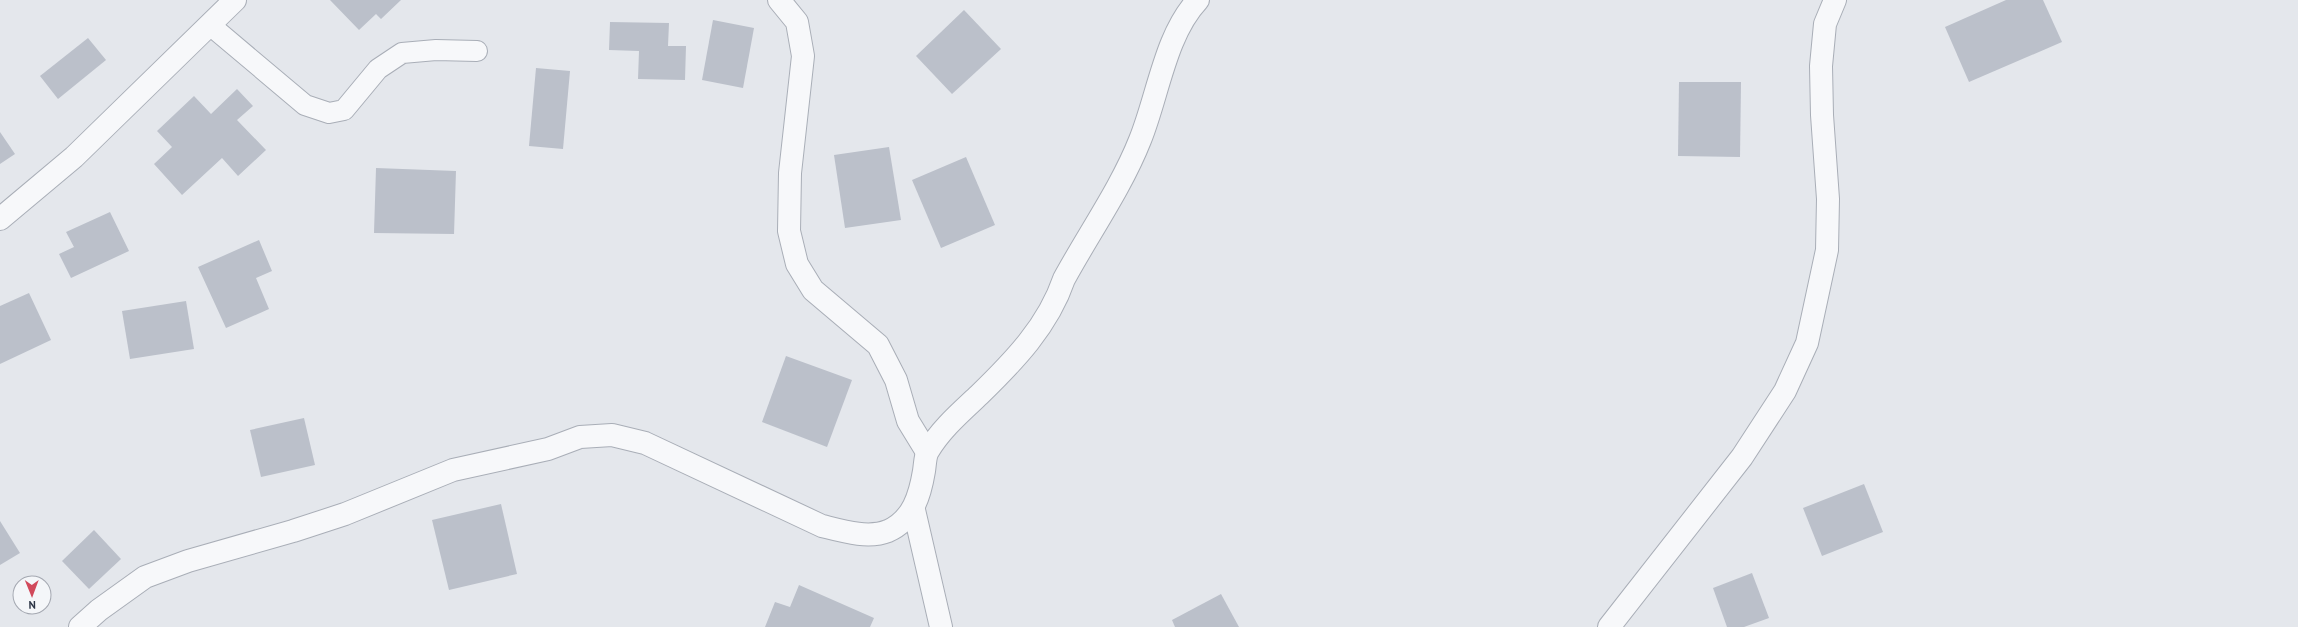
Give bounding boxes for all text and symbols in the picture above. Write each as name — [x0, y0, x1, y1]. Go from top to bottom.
north arrow — [12, 575, 52, 615]
text: N — [28, 598, 36, 612]

